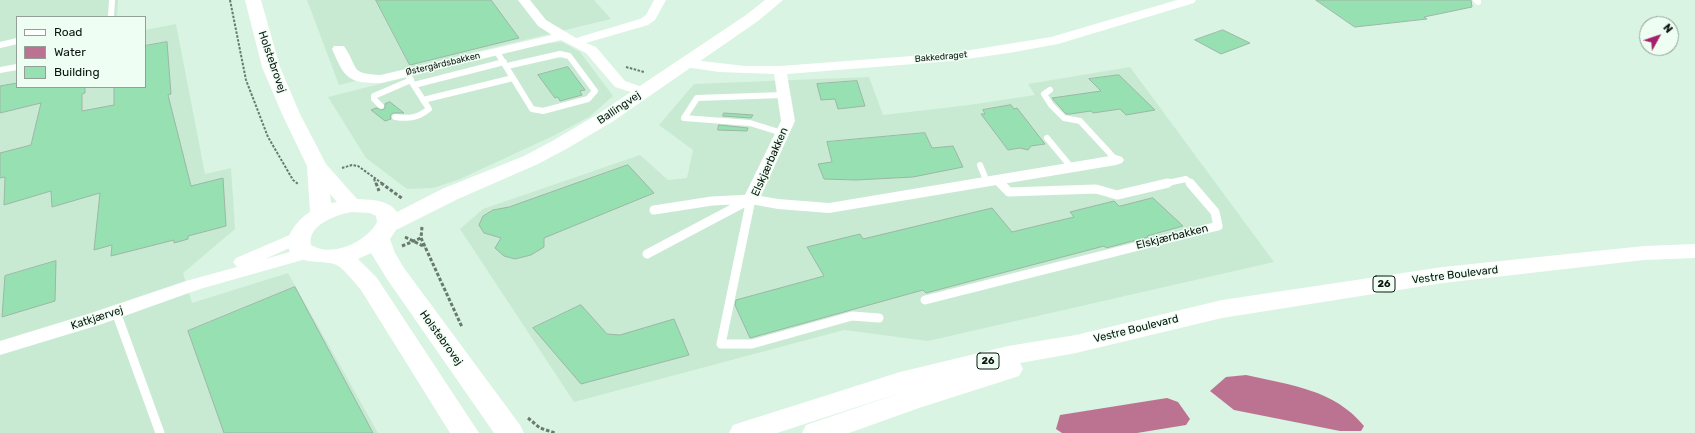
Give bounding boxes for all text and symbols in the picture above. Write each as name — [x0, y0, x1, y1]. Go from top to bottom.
legend — [16, 16, 146, 88]
north arrow — [1639, 16, 1679, 56]
text: N — [1660, 21, 1675, 36]
text: Road — [54, 25, 82, 39]
street label: Holstebrovej — [255, 29, 289, 95]
text: Water — [54, 45, 86, 59]
street label: Bakkedraget — [914, 49, 968, 65]
street label: Østergårdsbakken — [405, 50, 481, 78]
text: Building — [54, 65, 100, 79]
street label: Ballingvej — [595, 89, 643, 127]
street label: Elskjærbakken — [749, 126, 791, 198]
street label: Elskjærbakken — [1135, 222, 1209, 252]
street label: Vestre Boulevard — [1411, 263, 1499, 287]
road number: 26 — [1373, 276, 1395, 292]
street label: Katkjærvej — [69, 303, 125, 333]
street label: Holstebrovej — [417, 308, 465, 368]
street label: Vestre Boulevard — [1092, 312, 1180, 346]
road number: 26 — [977, 353, 999, 369]

